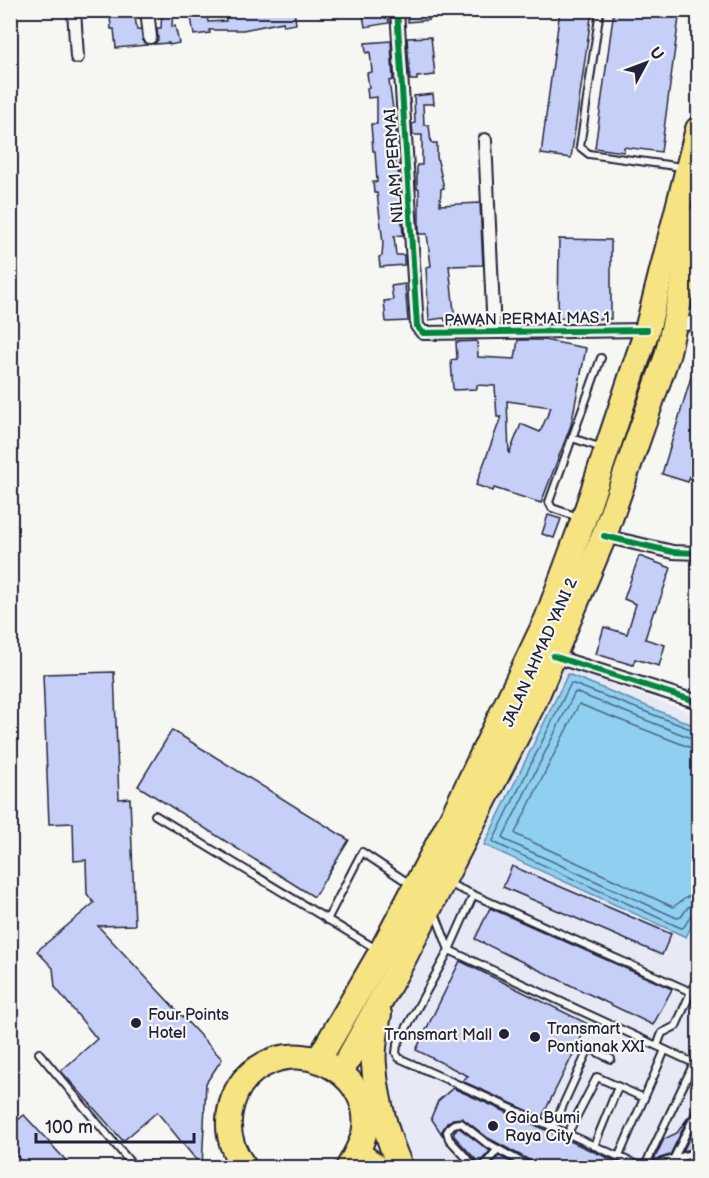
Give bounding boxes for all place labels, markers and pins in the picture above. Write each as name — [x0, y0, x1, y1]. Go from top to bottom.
place label: Four Points Hotel — [148, 1006, 229, 1043]
marker: Four Points Hotel — [129, 1016, 143, 1030]
place label: Transmart Pontianak XXI — [547, 1020, 645, 1057]
place label: Transmart Mall — [384, 1026, 492, 1045]
marker: Transmart Mall — [497, 1027, 511, 1041]
marker: Transmart Pontianak XXI — [528, 1030, 542, 1044]
place label: Gaia Bumi Raya City — [505, 1109, 580, 1146]
marker: Gaia Bumi Raya City — [486, 1119, 500, 1133]

